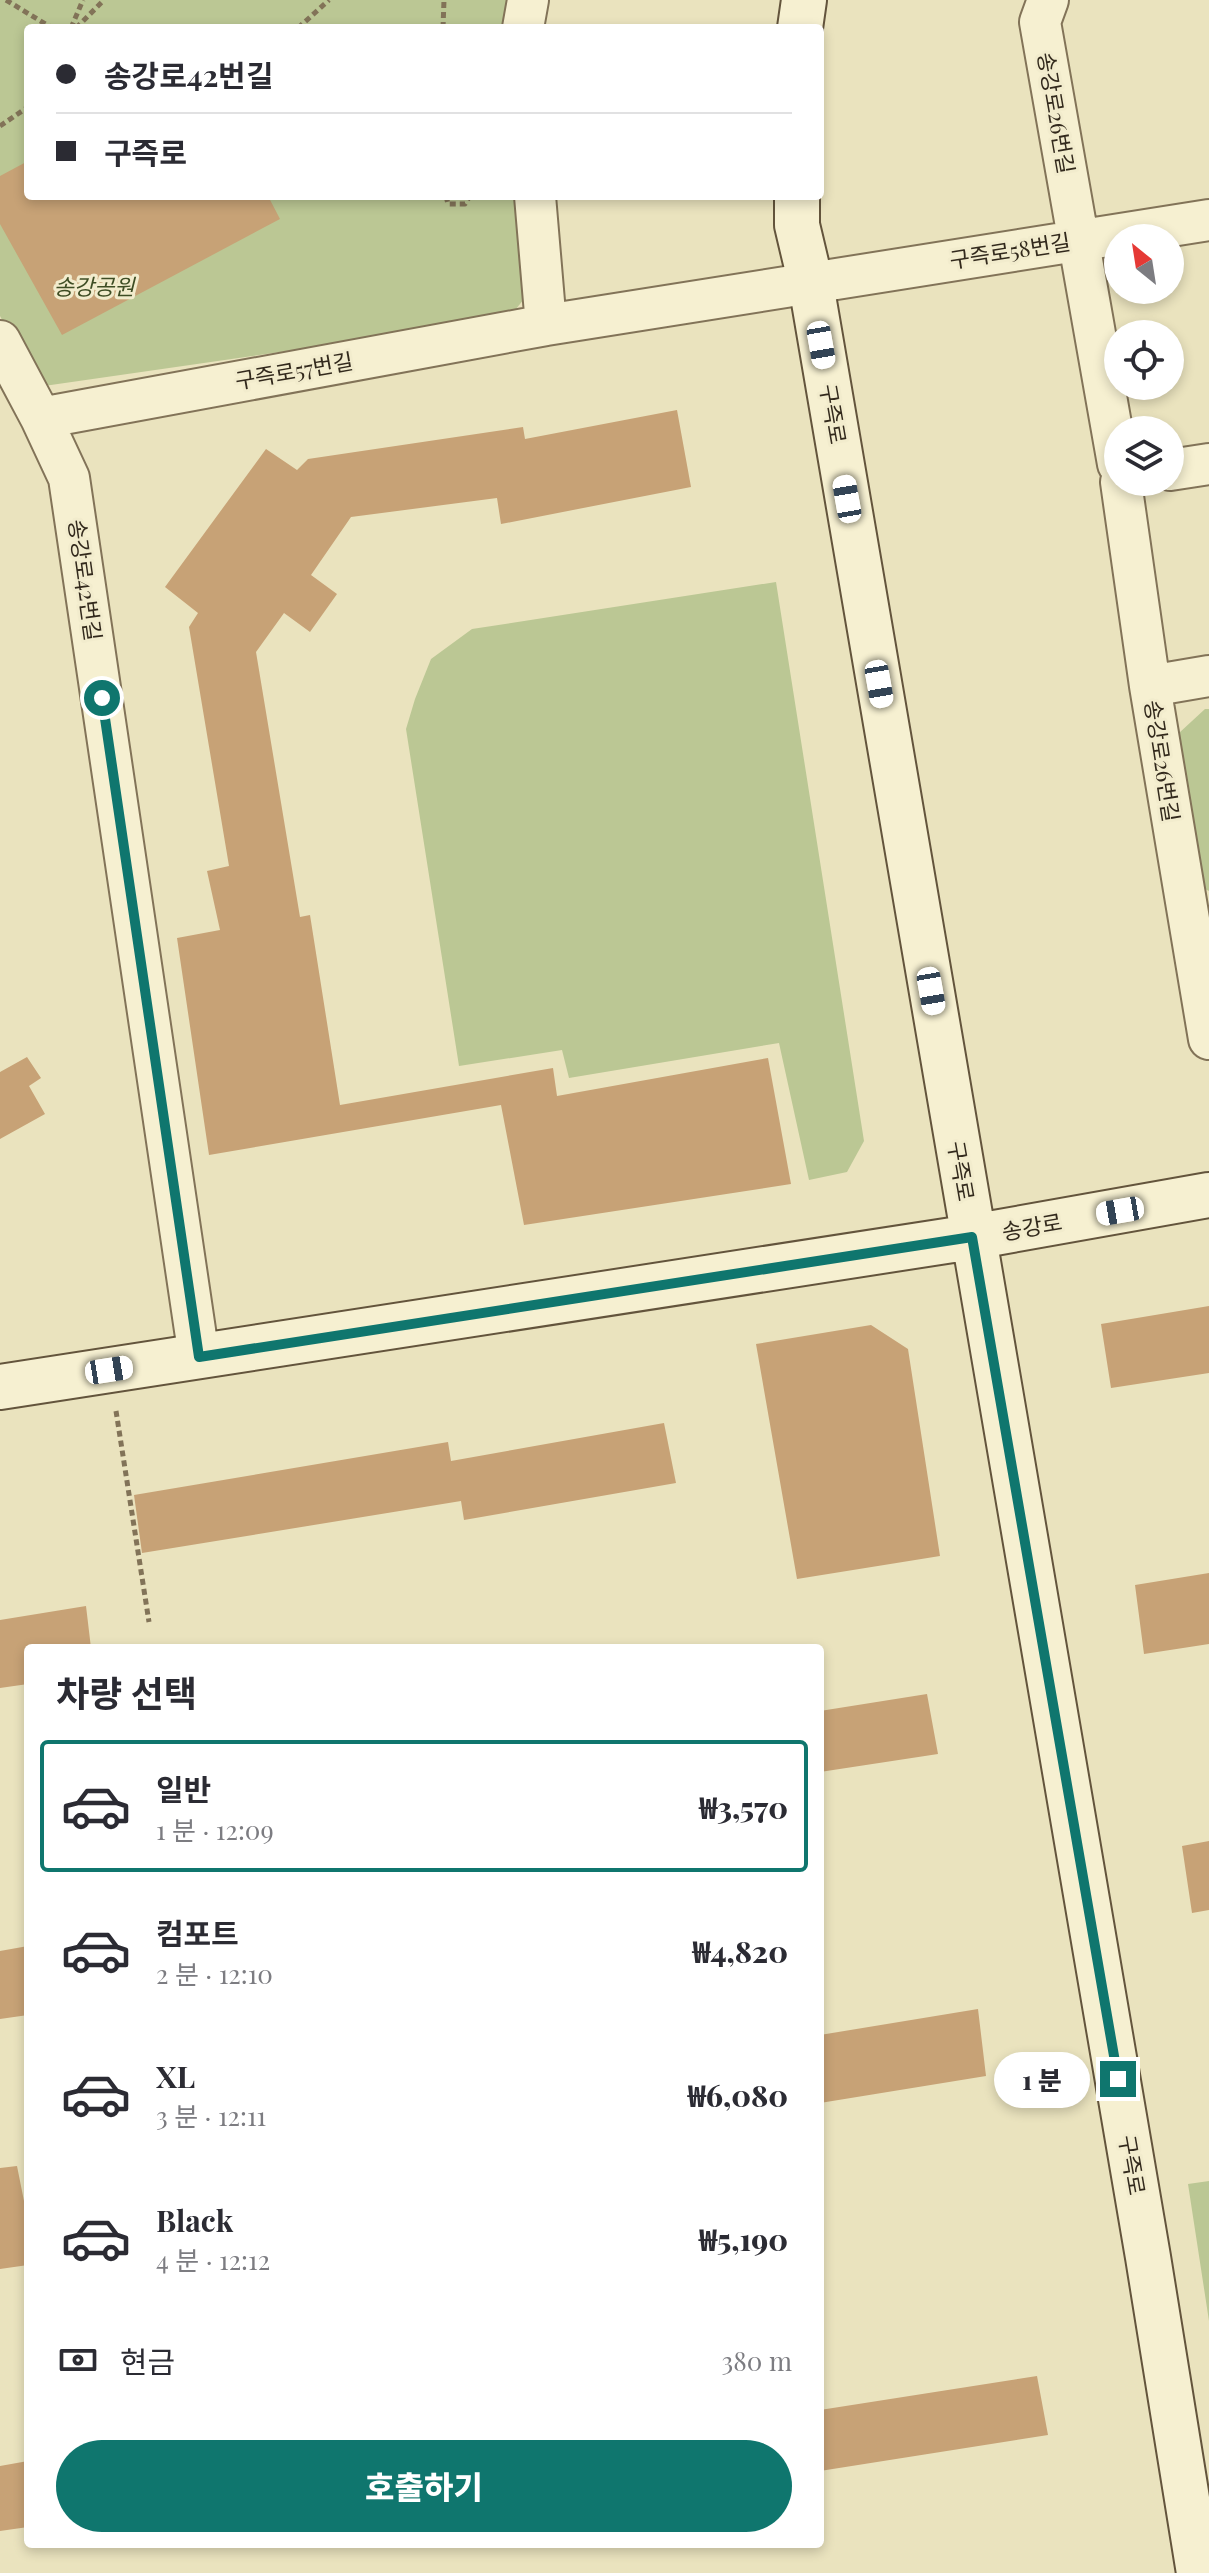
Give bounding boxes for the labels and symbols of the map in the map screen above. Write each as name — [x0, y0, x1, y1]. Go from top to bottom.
street label: 송강로26번길 — [1032, 50, 1082, 176]
north arrow — [1104, 224, 1184, 304]
street label: 구즉로58번길 — [947, 226, 1072, 274]
park label: 송강공원 — [54, 271, 136, 301]
car — [805, 319, 837, 371]
street label: 구즉로57번길 — [232, 345, 355, 395]
street label: 구즉로 — [814, 381, 854, 446]
car — [831, 473, 863, 525]
street label: 송강로42번길 — [63, 517, 109, 643]
car — [863, 658, 895, 710]
route start — [84, 680, 120, 716]
street label: 송강로26번길 — [1139, 698, 1187, 824]
car — [915, 965, 947, 1017]
street label: 구즉로 — [942, 1138, 982, 1203]
car — [1094, 1195, 1146, 1227]
street label: 송강로 — [999, 1206, 1064, 1246]
car — [83, 1354, 135, 1386]
callout: 1 분 — [994, 2051, 1090, 2107]
route end — [1100, 2061, 1136, 2097]
street label: 구즉로 — [1113, 2132, 1153, 2197]

